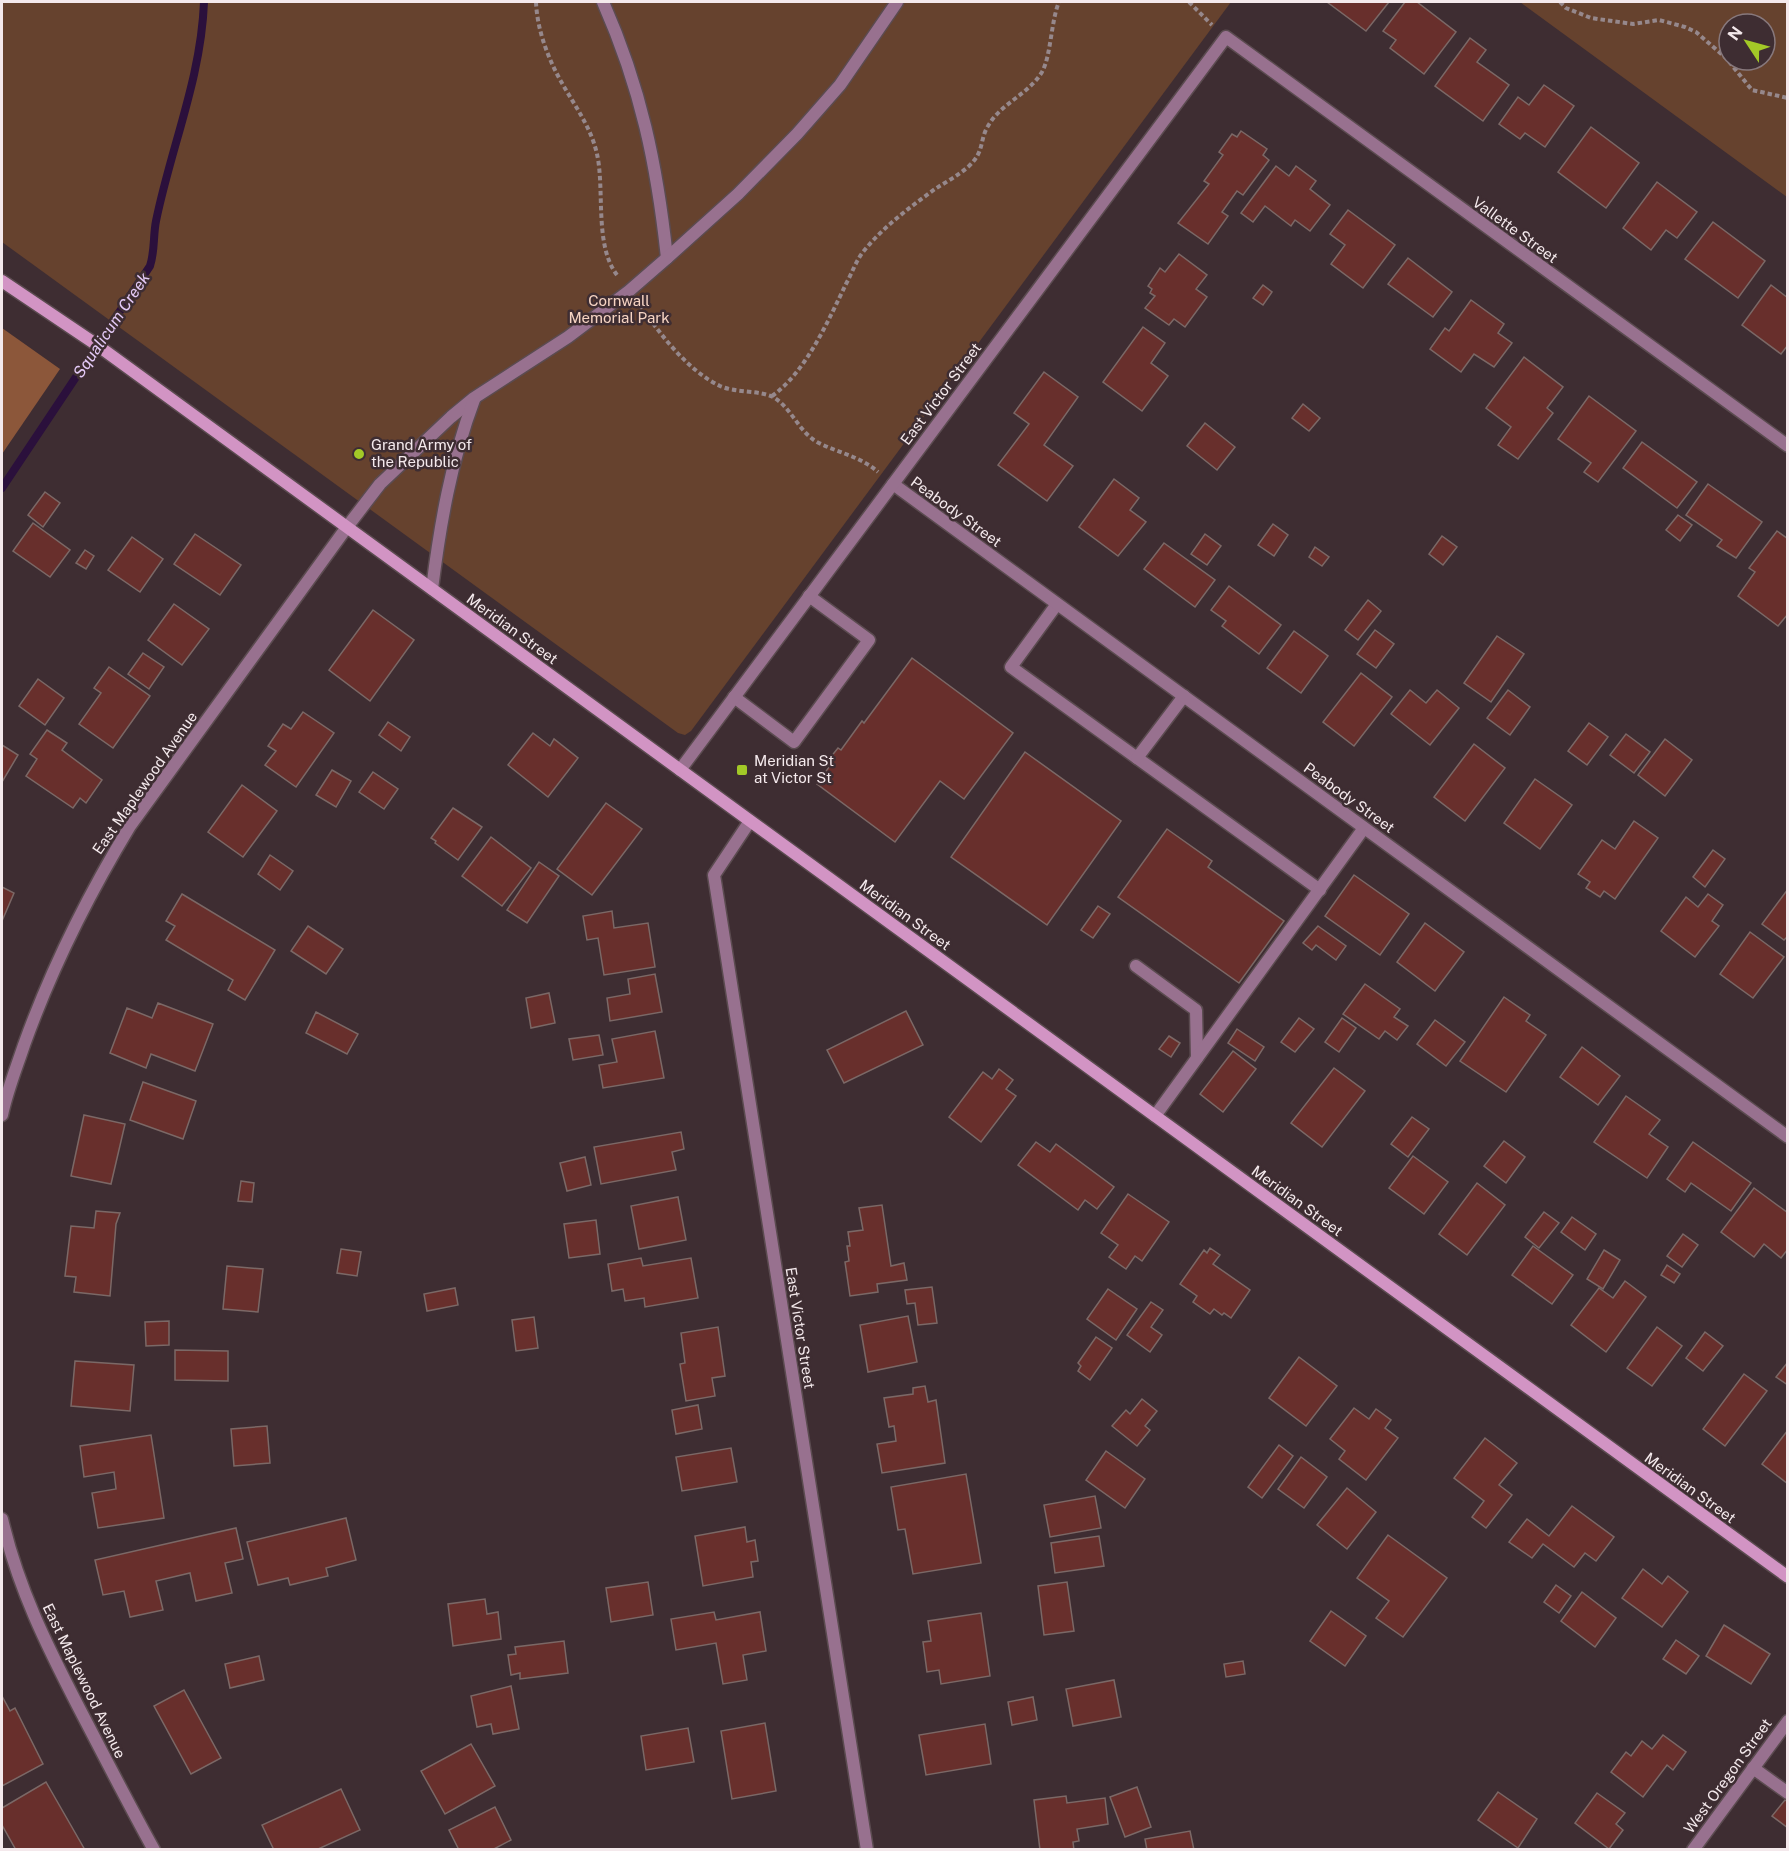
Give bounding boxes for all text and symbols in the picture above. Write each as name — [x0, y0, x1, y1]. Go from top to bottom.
north arrow — [1717, 12, 1777, 72]
text: N — [1724, 23, 1747, 44]
street label: Vallette Street — [1469, 193, 1561, 266]
water label: Squalicum Creek — [69, 269, 154, 382]
park label: Cornwall Memorial Park — [568, 292, 670, 326]
street label: East Victor Street — [897, 339, 985, 448]
place label: Grand Army of the Republic — [371, 436, 472, 470]
marker: Grand Army of the Republic — [352, 447, 366, 461]
street label: Peabody Street — [908, 473, 1005, 550]
street label: Meridian Street — [463, 590, 561, 667]
street label: East Maplewood Avenue — [89, 708, 200, 857]
place label: Meridian St at Victor St — [754, 752, 834, 786]
street label: Peabody Street — [1301, 759, 1398, 836]
marker: Meridian St at Victor St — [735, 763, 749, 777]
street label: Meridian Street — [856, 876, 954, 953]
street label: Meridian Street — [1248, 1162, 1346, 1239]
street label: East Victor Street — [782, 1266, 819, 1390]
street label: Meridian Street — [1641, 1449, 1739, 1526]
street label: East Maplewood Avenue — [40, 1601, 129, 1761]
street label: West Oregon Street — [1680, 1715, 1775, 1836]

